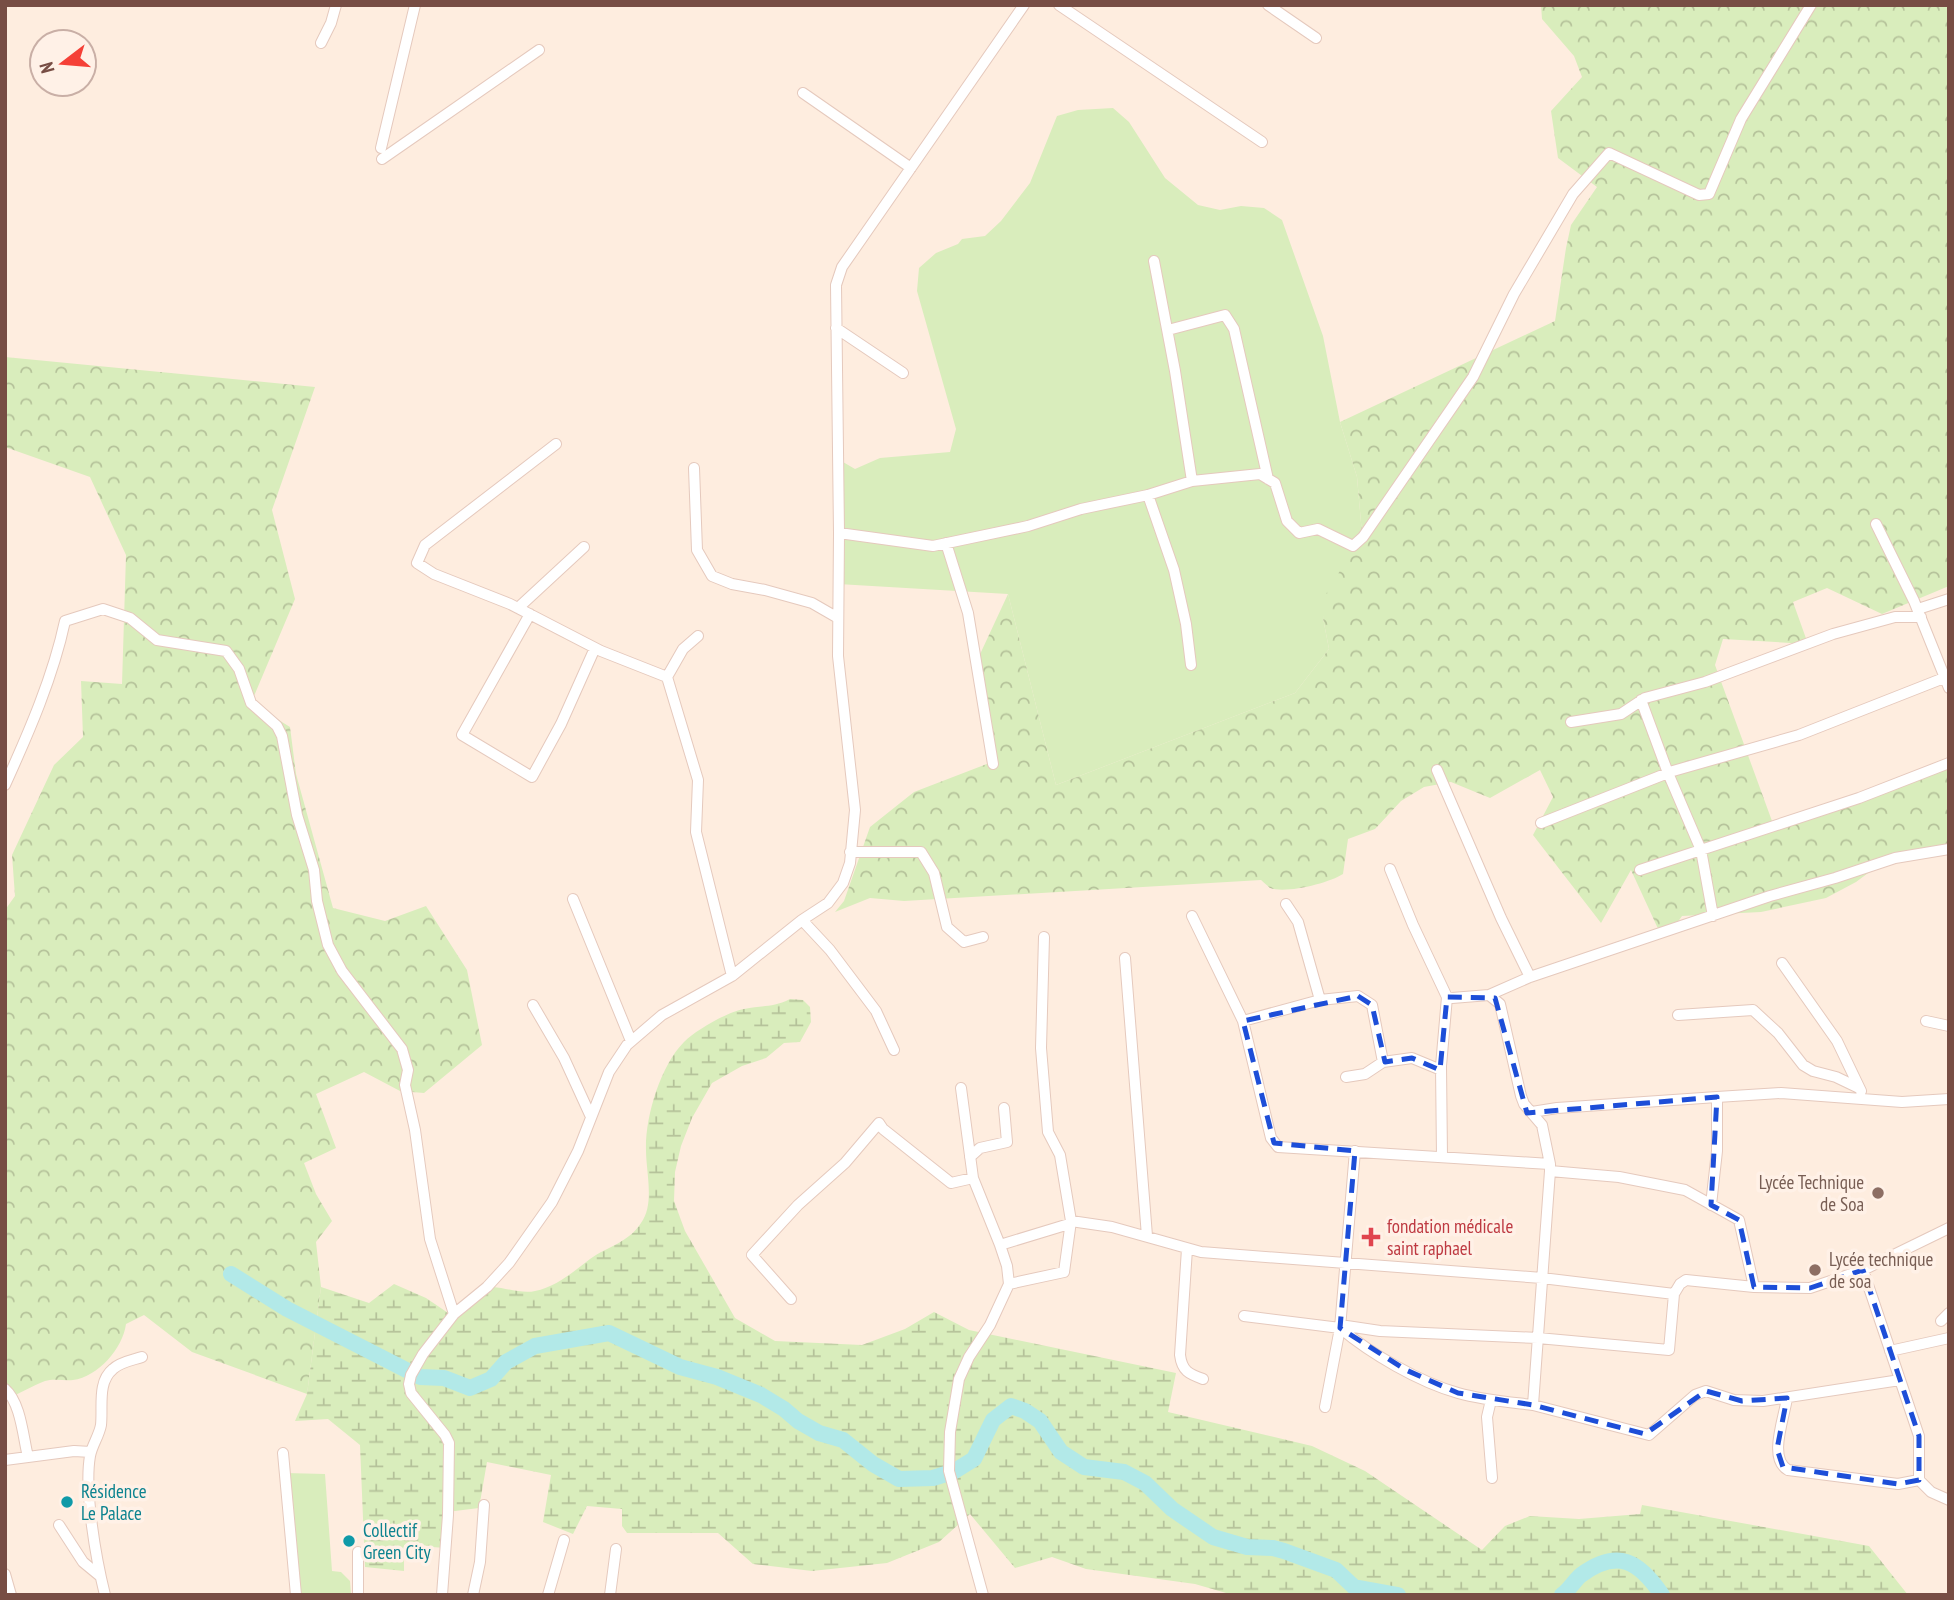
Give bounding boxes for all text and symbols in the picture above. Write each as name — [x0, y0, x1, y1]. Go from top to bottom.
north arrow — [28, 28, 98, 98]
text: N — [34, 59, 60, 76]
place label: Lycée Technique de Soa — [1759, 1170, 1864, 1216]
marker: Lycée Technique de Soa — [1870, 1185, 1886, 1201]
place label: fondation médicale saint raphael — [1387, 1214, 1513, 1260]
marker: fondation médicale saint raphael — [1361, 1227, 1381, 1247]
place label: Lycée technique de soa — [1829, 1247, 1933, 1293]
marker: Lycée technique de soa — [1807, 1262, 1823, 1278]
place label: Résidence Le Palace — [81, 1479, 147, 1525]
marker: Résidence Le Palace — [59, 1494, 75, 1510]
place label: Collectif Green City — [363, 1518, 431, 1564]
marker: Collectif Green City — [341, 1533, 357, 1549]

